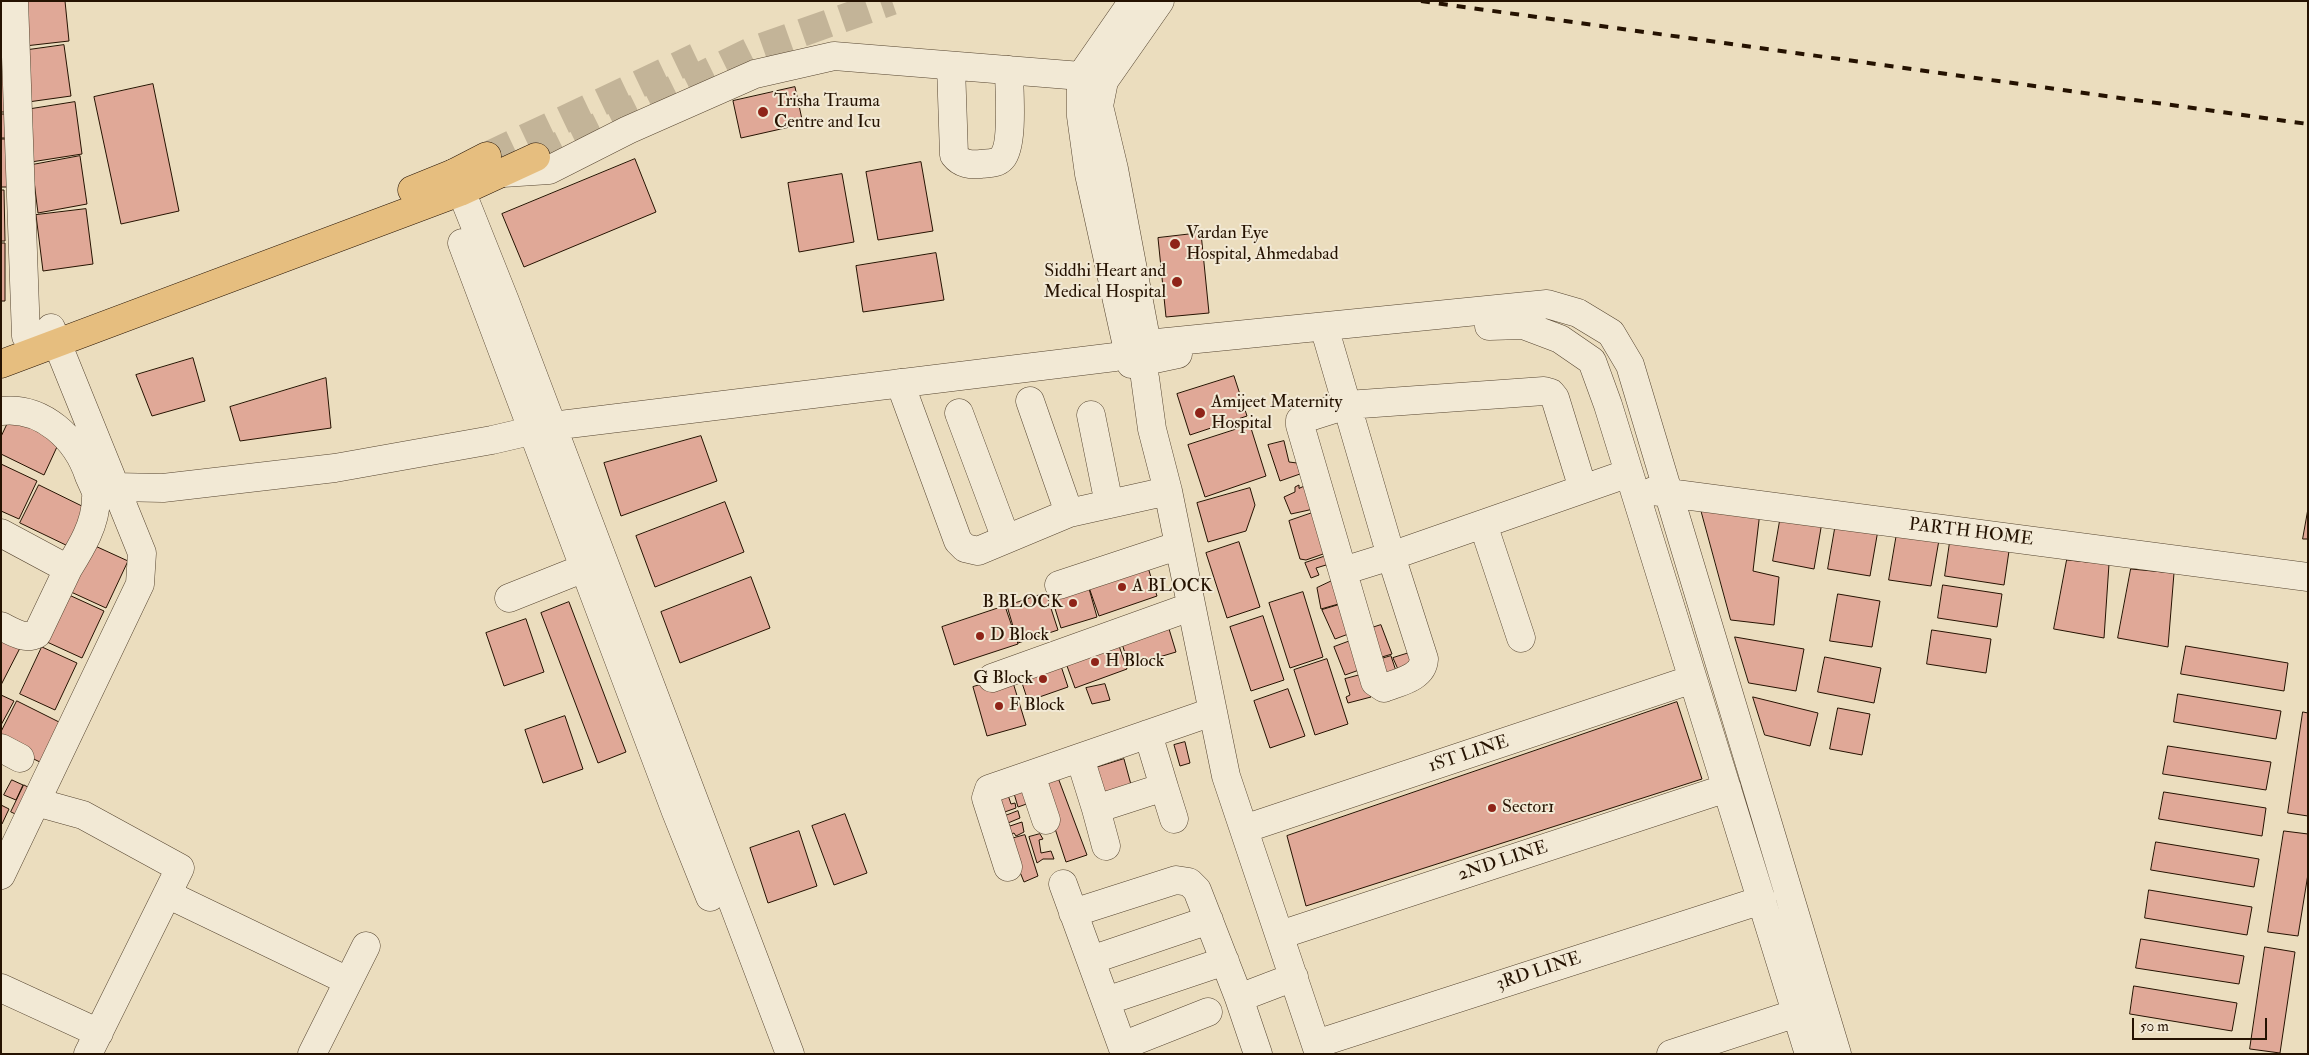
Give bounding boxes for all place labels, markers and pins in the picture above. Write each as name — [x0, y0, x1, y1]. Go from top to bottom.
place label: Trisha Trauma Centre and Icu — [774, 91, 881, 134]
marker: Trisha Trauma Centre and Icu — [756, 105, 770, 119]
place label: Vardan Eye Hospital, Ahmedabad — [1186, 223, 1339, 266]
marker: Vardan Eye Hospital, Ahmedabad — [1168, 237, 1182, 251]
place label: Siddhi Heart and Medical Hospital — [1044, 261, 1166, 304]
marker: Siddhi Heart and Medical Hospital — [1170, 275, 1184, 289]
place label: Amijeet Maternity Hospital — [1211, 392, 1342, 434]
marker: Amijeet Maternity Hospital — [1193, 406, 1207, 420]
place label: A BLOCK — [1132, 576, 1212, 598]
marker: A BLOCK — [1116, 581, 1128, 593]
place label: B BLOCK — [982, 592, 1063, 614]
marker: B BLOCK — [1067, 597, 1079, 609]
place label: D Block — [990, 625, 1049, 647]
marker: D Block — [974, 630, 986, 642]
place label: H Block — [1105, 651, 1164, 673]
marker: H Block — [1089, 656, 1101, 668]
place label: G Block — [973, 668, 1033, 690]
marker: G Block — [1037, 673, 1049, 685]
place label: F Block — [1009, 695, 1065, 717]
marker: F Block — [993, 700, 1005, 712]
place label: Sector1 — [1502, 797, 1554, 819]
marker: Sector1 — [1486, 802, 1498, 814]

